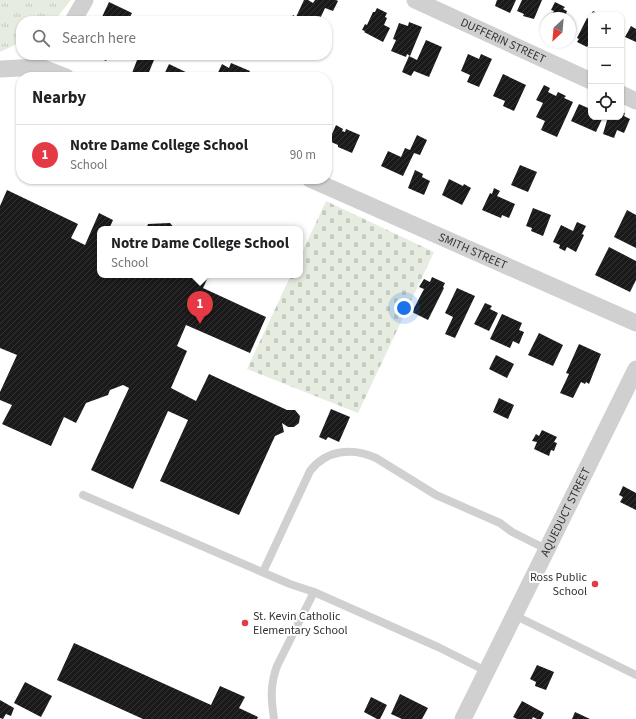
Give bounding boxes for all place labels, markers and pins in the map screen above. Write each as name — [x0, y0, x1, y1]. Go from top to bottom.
pin: 1 — [187, 291, 213, 324]
place label: Ross Public School — [530, 569, 588, 600]
marker: Ross Public School — [590, 579, 600, 589]
place label: St. Kevin Catholic Elementary School — [253, 608, 348, 639]
marker: St. Kevin Catholic Elementary School — [240, 618, 250, 628]

